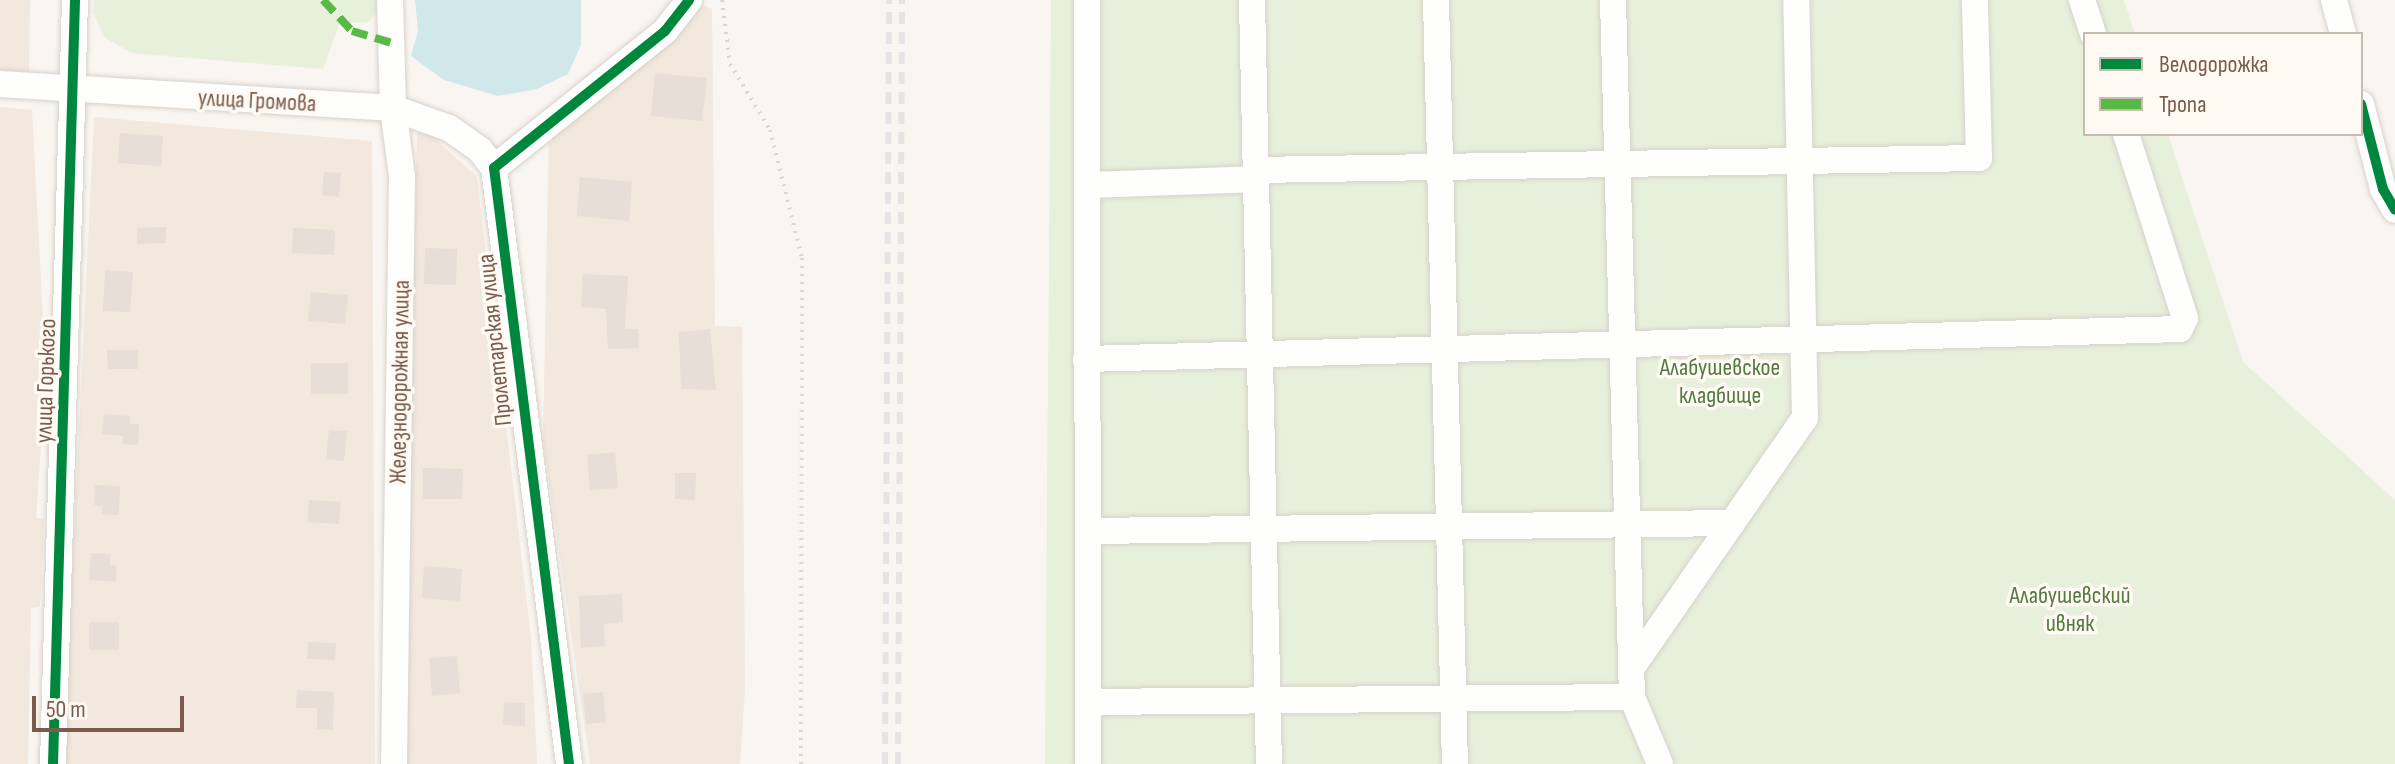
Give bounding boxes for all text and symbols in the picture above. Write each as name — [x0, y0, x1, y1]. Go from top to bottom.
legend — [2083, 32, 2363, 136]
text: Велодорожка — [2159, 50, 2269, 79]
street label: улица Громова — [197, 84, 317, 118]
text: Тропа — [2159, 90, 2206, 119]
street label: Пролетарская улица — [472, 253, 518, 427]
street label: Железнодорожная улица — [384, 280, 416, 484]
street label: улица Горького — [29, 318, 63, 444]
park label: Алабушевское кладбище — [1660, 354, 1780, 410]
park label: Алабушевский ивняк — [2009, 582, 2131, 638]
scale bar — [36, 680, 188, 730]
text: 50 m — [46, 695, 86, 724]

